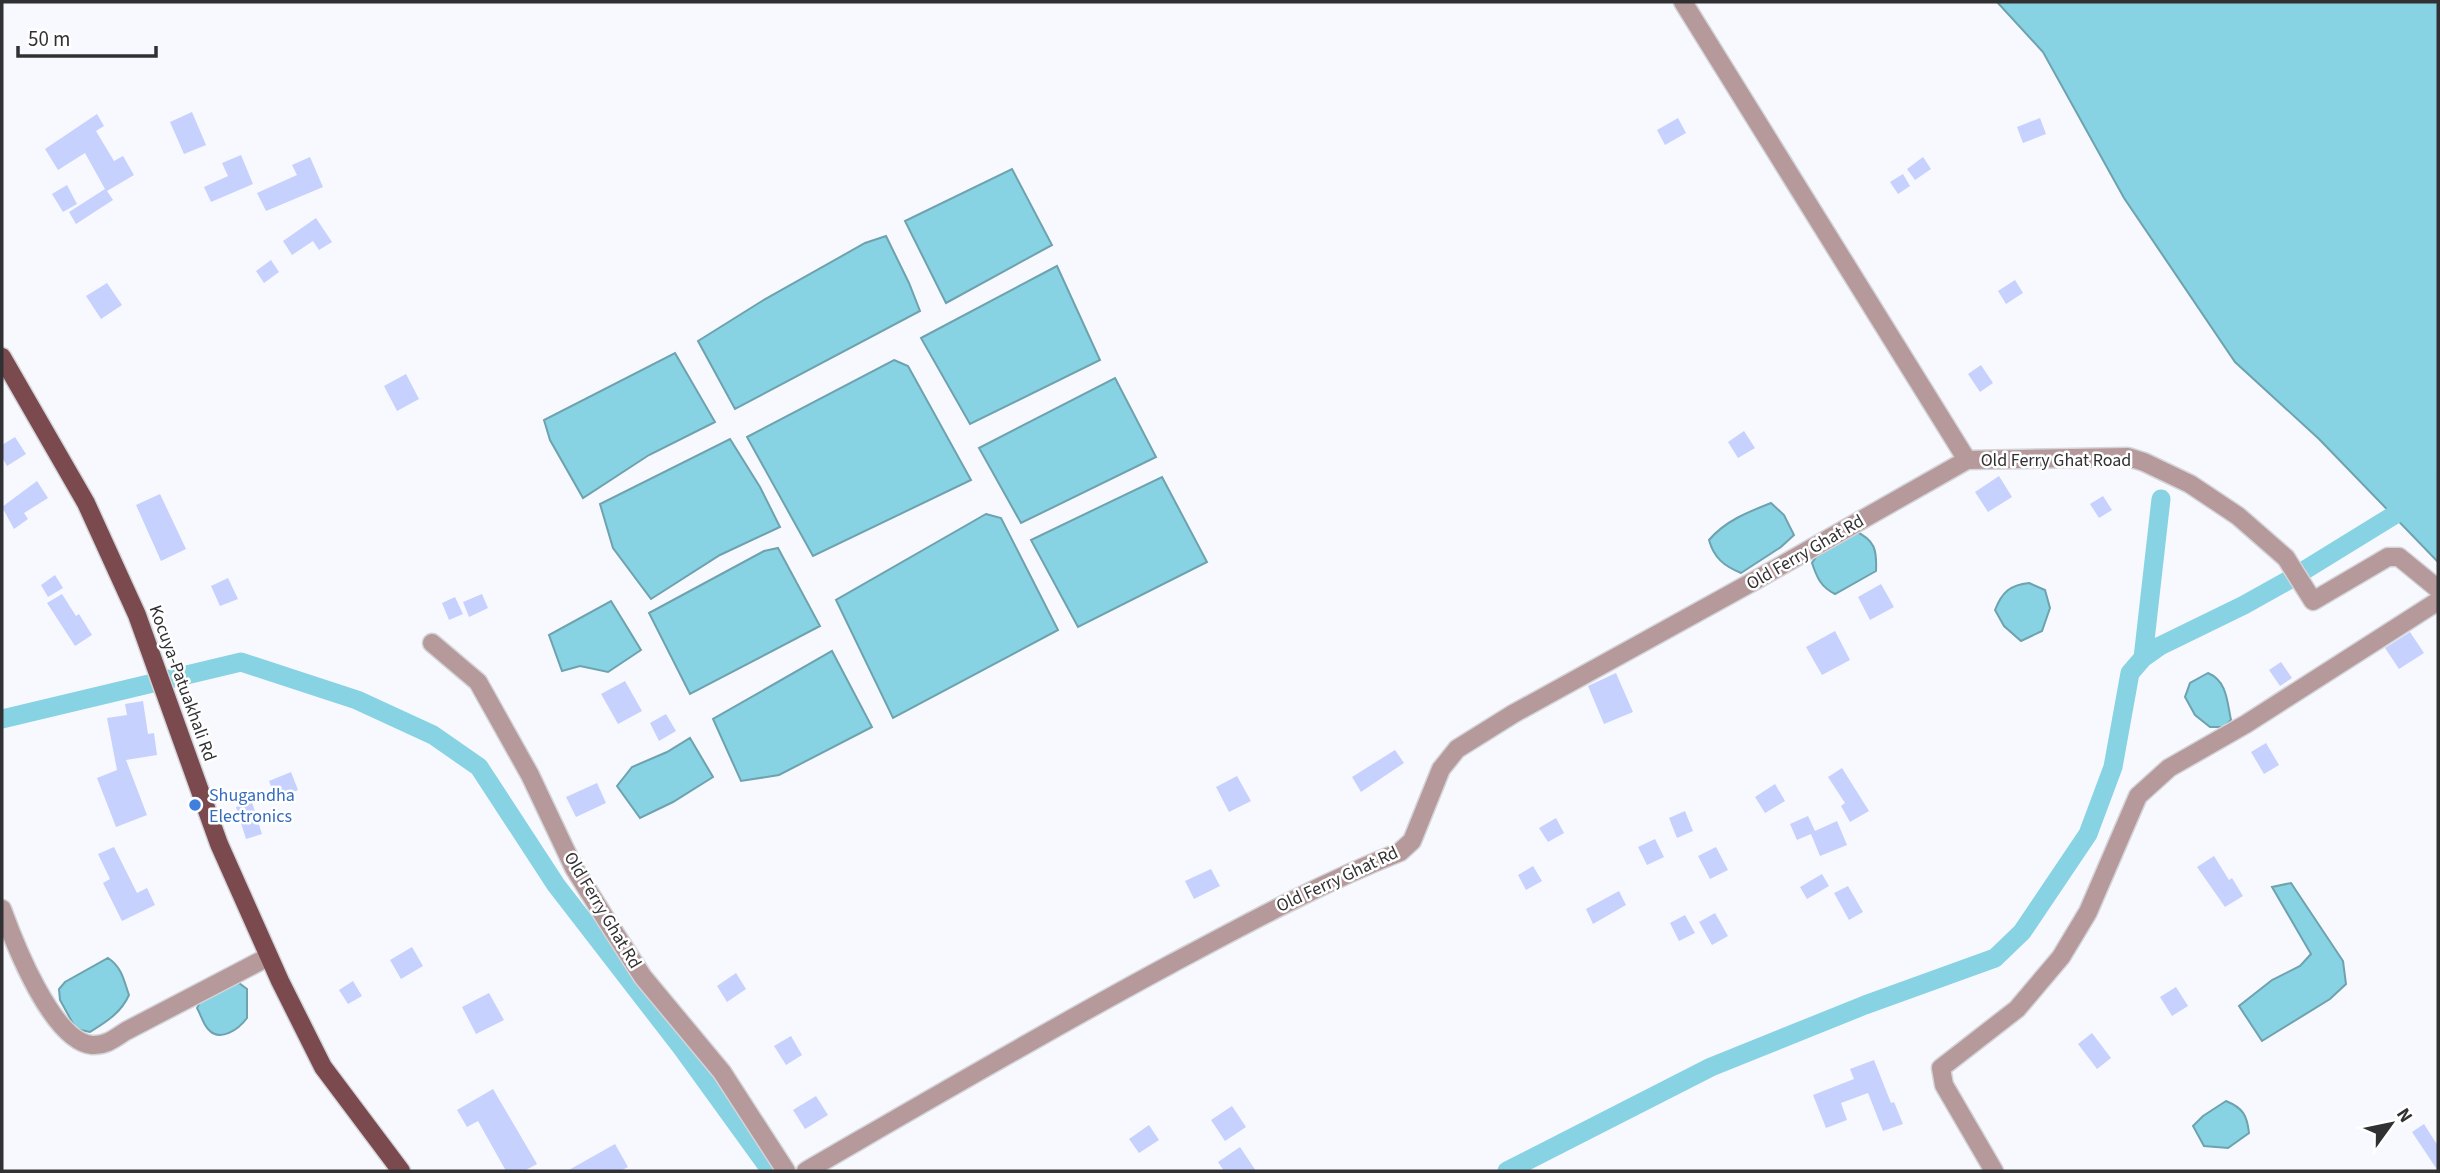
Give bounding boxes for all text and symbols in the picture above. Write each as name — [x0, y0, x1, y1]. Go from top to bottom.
scale bar — [18, 14, 156, 58]
text: 50 m — [28, 24, 70, 54]
street label: Old Ferry Ghat Road — [1981, 448, 2131, 473]
street label: Old Ferry Ghat Rd — [1742, 509, 1869, 596]
street label: Kocuya-Patuakhali Rd — [143, 602, 222, 765]
place label: Shugandha Electronics — [209, 783, 295, 829]
marker: Shugandha Electronics — [187, 797, 203, 813]
street label: Old Ferry Ghat Rd — [1272, 840, 1402, 919]
street label: Old Ferry Ghat Rd — [558, 847, 647, 973]
north arrow — [2356, 1089, 2426, 1159]
text: N — [2389, 1103, 2419, 1128]

